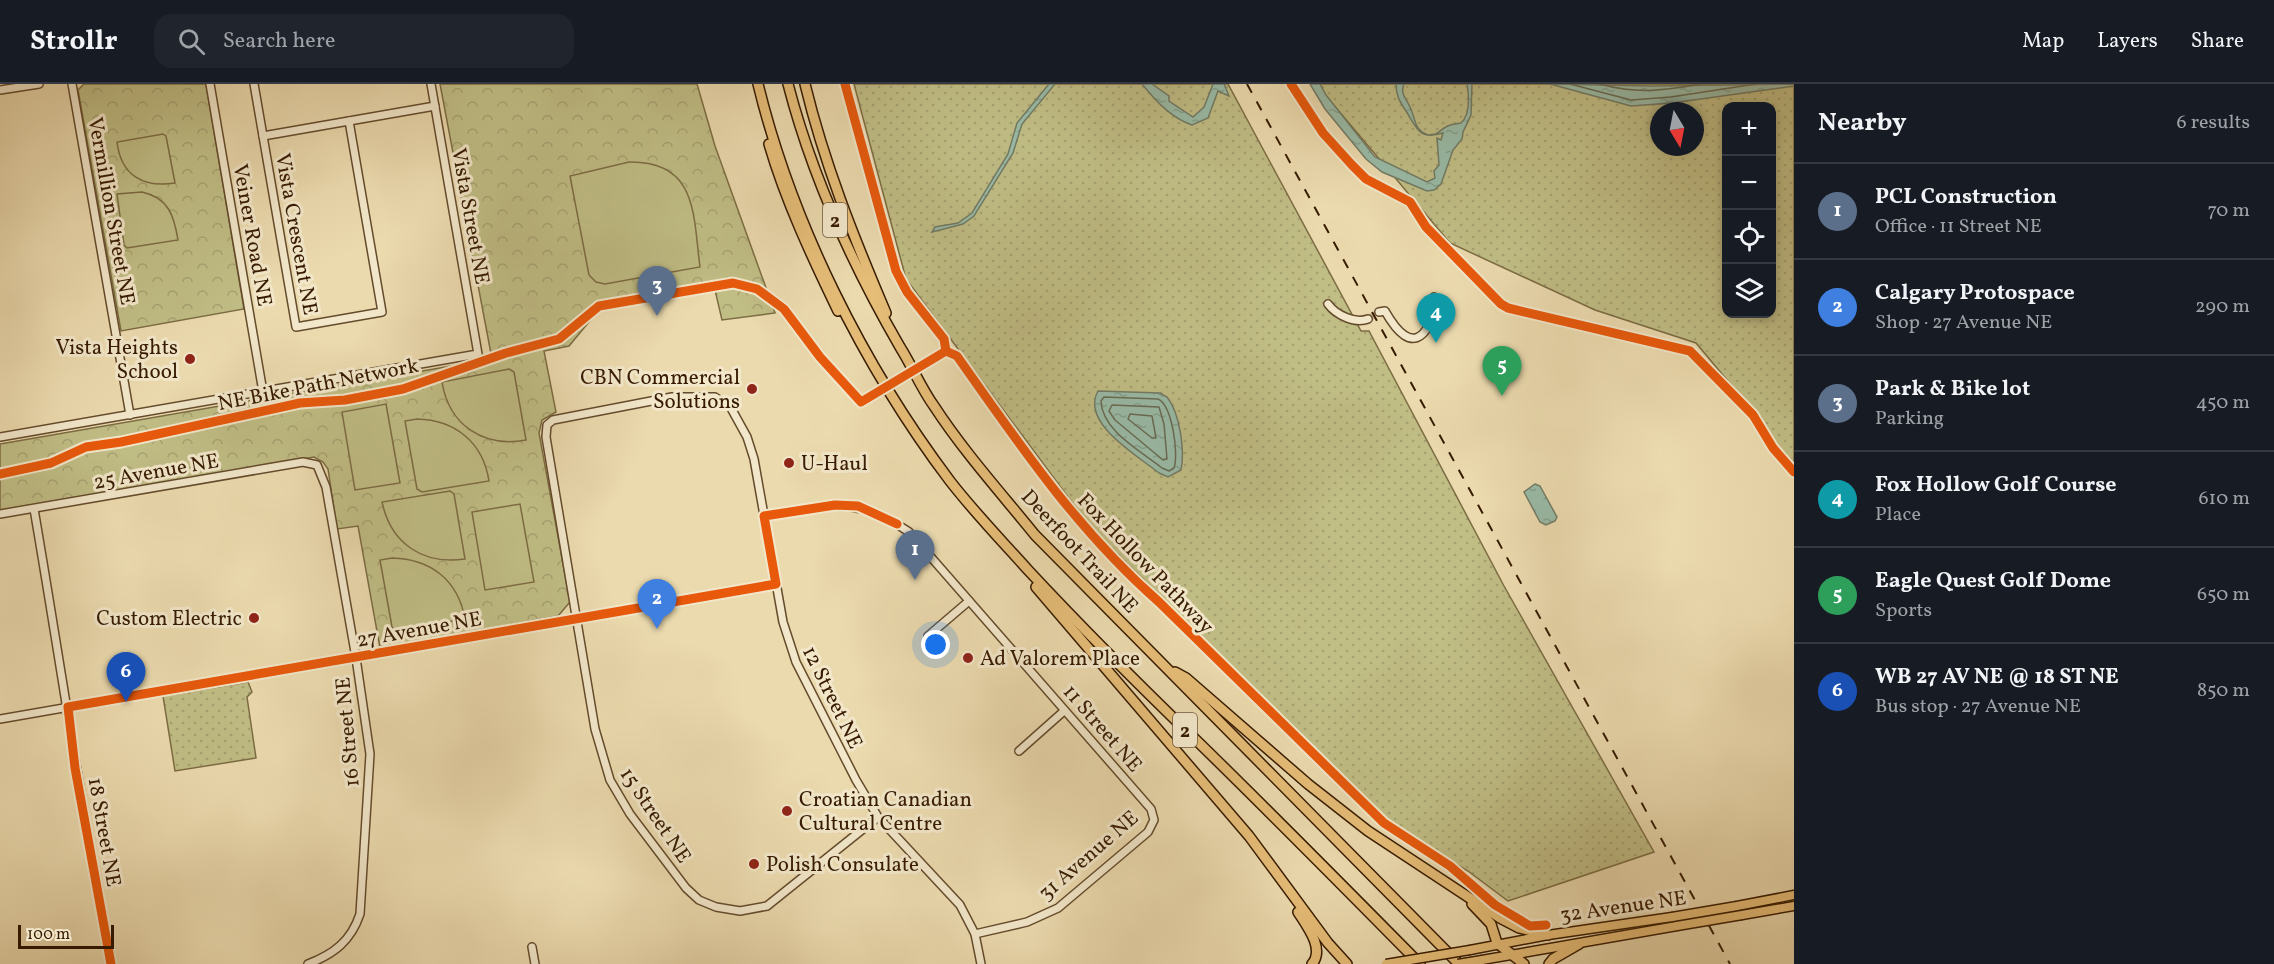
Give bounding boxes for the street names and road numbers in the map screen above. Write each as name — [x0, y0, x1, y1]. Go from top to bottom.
street label: Vermillion Street NE — [80, 115, 141, 307]
street label: Vista Street NE — [443, 146, 496, 287]
street label: Vista Crescent NE — [267, 151, 324, 317]
street label: Veiner Road NE — [225, 162, 278, 309]
road number: 2 — [823, 203, 847, 237]
street label: NE Bike Path Network — [215, 352, 422, 419]
street label: 25 Avenue NE — [91, 447, 221, 498]
street label: Deerfoot Trail NE — [1014, 484, 1144, 621]
street label: Fox Hollow Pathway — [1070, 487, 1220, 641]
street label: 27 Avenue NE — [355, 605, 484, 656]
street label: 12 Street NE — [794, 641, 869, 754]
street label: 16 Street NE — [329, 676, 368, 788]
street label: 11 Street NE — [1056, 679, 1148, 779]
road number: 2 — [1173, 713, 1197, 747]
street label: 15 Street NE — [612, 762, 698, 870]
street label: 18 Street NE — [80, 775, 127, 889]
street label: 31 Avenue NE — [1033, 804, 1145, 908]
street label: 32 Avenue NE — [1558, 884, 1688, 931]

